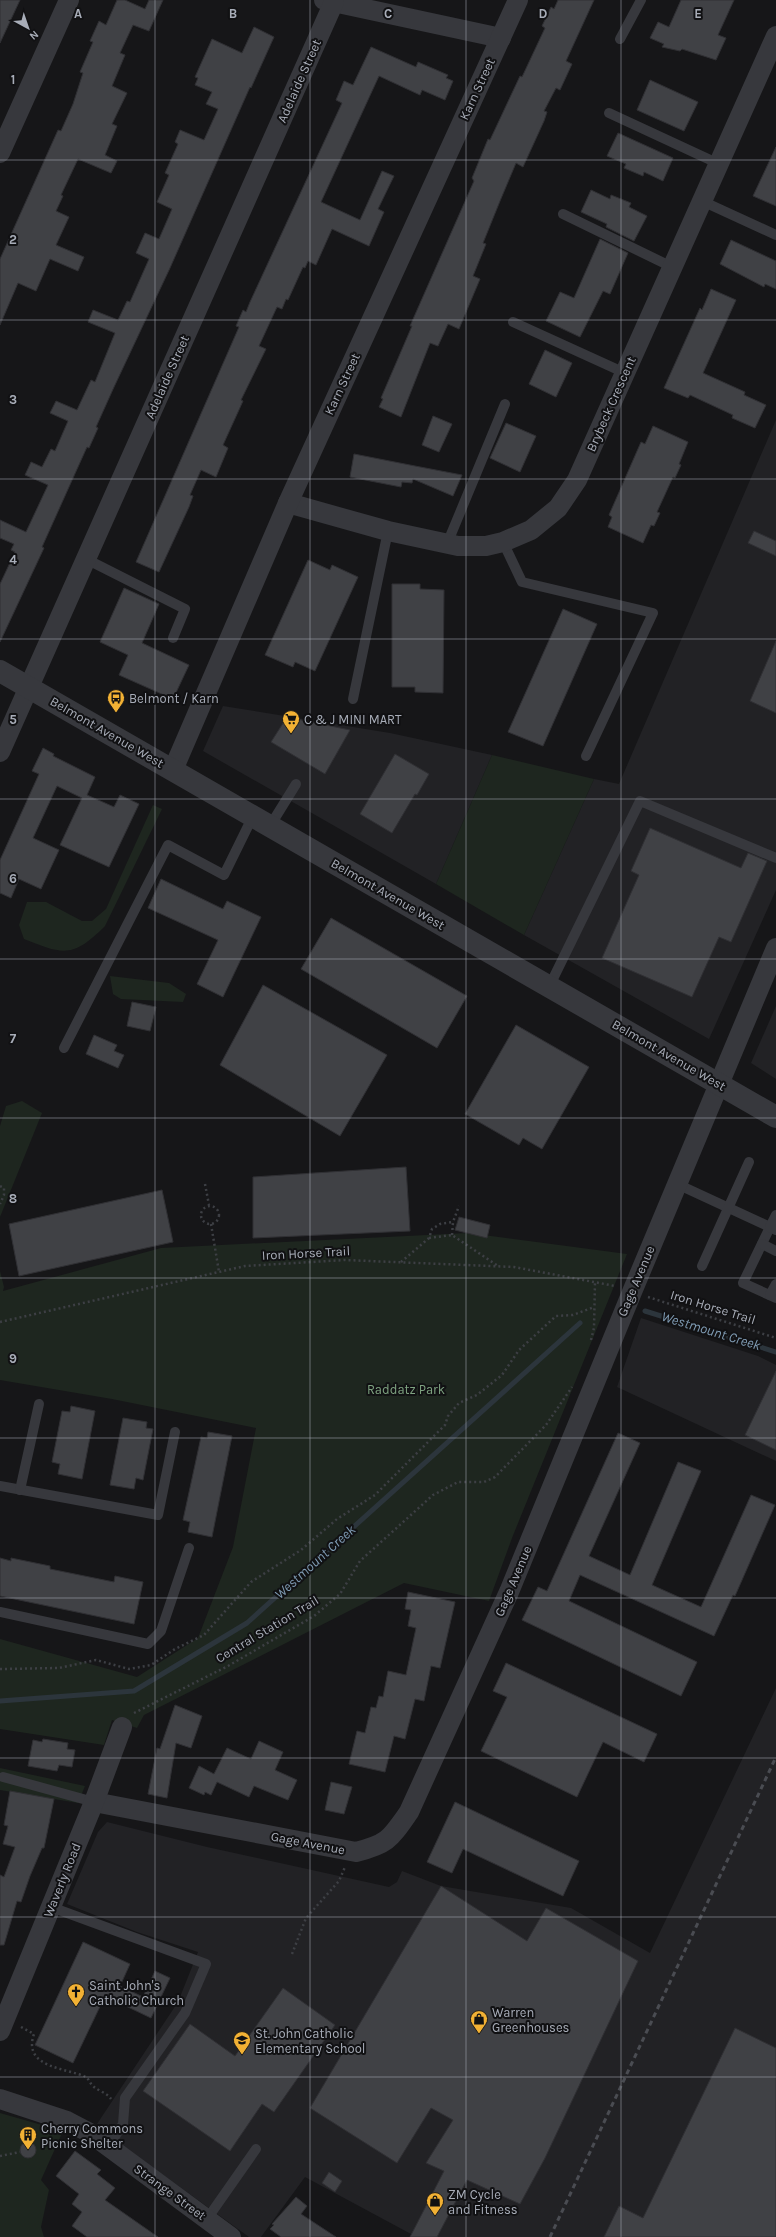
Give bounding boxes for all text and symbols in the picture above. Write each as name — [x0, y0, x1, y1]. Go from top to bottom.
text: A — [74, 6, 82, 21]
text: B — [229, 6, 237, 21]
text: C — [384, 6, 392, 21]
text: D — [539, 6, 548, 21]
text: E — [694, 6, 702, 21]
north arrow — [8, 8, 48, 48]
text: N — [27, 28, 41, 43]
street label: Adelaide Street — [274, 37, 324, 125]
street label: Karn Street — [456, 56, 498, 122]
text: 1 — [11, 72, 15, 87]
text: 2 — [9, 232, 17, 247]
street label: Adelaide Street — [142, 333, 192, 421]
street label: Karn Street — [321, 351, 363, 417]
street label: Brybeck Crescent — [583, 354, 639, 454]
text: 3 — [9, 392, 17, 407]
text: 4 — [9, 552, 17, 567]
bus stop icon: Belmont / Karn — [106, 688, 126, 713]
place label: Belmont / Karn — [129, 691, 219, 706]
street label: Belmont Avenue West — [47, 693, 167, 771]
supermarket icon: C & J MINI MART — [281, 709, 301, 734]
text: 5 — [9, 712, 17, 727]
place label: C & J MINI MART — [304, 712, 402, 727]
street label: Belmont Avenue West — [328, 855, 448, 933]
text: 6 — [9, 871, 17, 886]
street label: Belmont Avenue West — [609, 1016, 729, 1094]
text: 7 — [10, 1031, 17, 1046]
text: 8 — [9, 1191, 17, 1206]
street label: Iron Horse Trail — [261, 1243, 351, 1263]
street label: Gage Avenue — [614, 1243, 658, 1319]
street label: Iron Horse Trail — [669, 1287, 757, 1327]
water label: Westmount Creek — [659, 1308, 764, 1354]
text: 9 — [9, 1351, 17, 1366]
park label: Raddatz Park — [367, 1382, 445, 1397]
water label: Westmount Creek — [271, 1521, 360, 1603]
street label: Gage Avenue — [491, 1543, 535, 1619]
street label: Central Station Trail — [213, 1592, 321, 1666]
street label: Gage Avenue — [270, 1828, 347, 1858]
street label: Waverly Road — [40, 1841, 84, 1919]
place label: Saint John's Catholic Church — [89, 1978, 184, 2008]
church icon: Saint John's Catholic Church — [66, 1982, 86, 2007]
place label: Warren Greenhouses — [492, 2005, 570, 2035]
shop icon: Warren Greenhouses — [469, 2009, 489, 2034]
place label: St. John Catholic Elementary School — [255, 2026, 365, 2056]
school or university icon: St. John Catholic Elementary School — [232, 2030, 252, 2055]
place label: Cherry Commons Picnic Shelter — [41, 2121, 143, 2151]
building icon: Cherry Commons Picnic Shelter — [18, 2125, 38, 2150]
street label: Strange Street — [131, 2161, 209, 2223]
place label: ZM Cycle and Fitness — [448, 2187, 518, 2217]
shop icon: ZM Cycle and Fitness — [425, 2191, 445, 2216]

